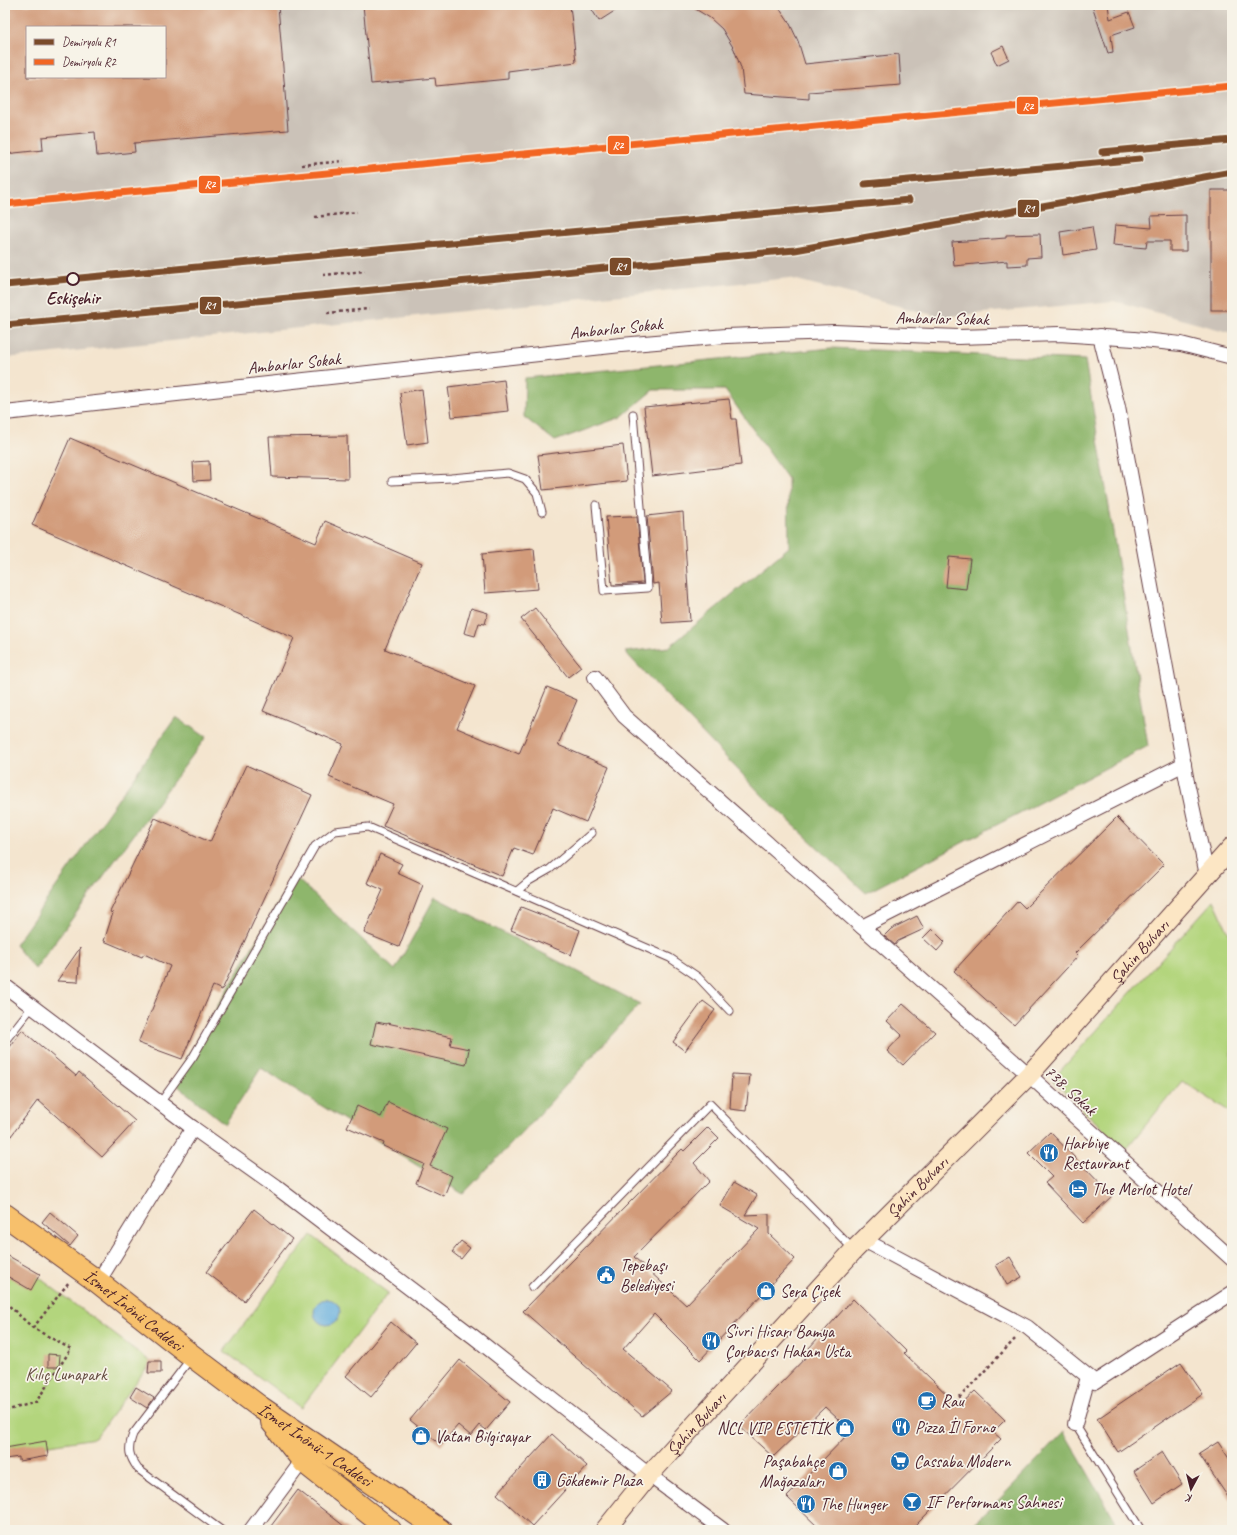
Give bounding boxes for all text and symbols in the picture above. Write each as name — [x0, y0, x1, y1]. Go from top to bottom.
legend — [26, 26, 166, 78]
text: Demiryolu R1 — [62, 34, 116, 50]
text: Demiryolu R2 — [62, 54, 117, 70]
line badge: R2 — [1016, 96, 1039, 115]
text: R2 — [1023, 99, 1035, 113]
line badge: R2 — [607, 135, 630, 155]
text: R2 — [613, 138, 625, 152]
line badge: R2 — [198, 175, 221, 194]
text: R2 — [205, 177, 217, 191]
line badge: R1 — [1017, 199, 1040, 218]
text: R1 — [1024, 201, 1036, 215]
line badge: R1 — [609, 257, 632, 276]
text: R1 — [616, 259, 628, 273]
marker: Eskişehir — [66, 272, 80, 286]
place label: Eskişehir — [46, 288, 102, 309]
line badge: R1 — [199, 296, 222, 315]
text: R1 — [205, 298, 217, 312]
street label: Ambarlar Sokak — [895, 307, 990, 330]
street label: Ambarlar Sokak — [569, 313, 665, 344]
street label: Ambarlar Sokak — [247, 348, 343, 379]
street label: Şahin Bulvarı — [1106, 915, 1174, 988]
street label: 738. Sokak — [1040, 1061, 1102, 1121]
place label: Harbiye Restaurant — [1063, 1133, 1131, 1174]
restaurant icon: Harbiye Restaurant — [1038, 1142, 1060, 1164]
street label: Şahin Bulvarı — [882, 1151, 953, 1223]
hotel icon: The Merlot Hotel — [1067, 1178, 1089, 1200]
place label: The Merlot Hotel — [1092, 1179, 1193, 1200]
place label: Tepebaşı Belediyesi — [620, 1255, 675, 1296]
public building icon: Tepebaşı Belediyesi — [595, 1264, 617, 1286]
street label: İsmet İnönü Caddesi — [80, 1265, 189, 1358]
shop icon: Sera Çiçek — [755, 1280, 777, 1302]
place label: Sera Çiçek — [780, 1281, 841, 1303]
place label: Sivri Hisarı Bamya Çorbacısı Hakan Usta — [725, 1321, 853, 1363]
restaurant icon: Sivri Hisarı Bamya Çorbacısı Hakan Usta — [700, 1330, 722, 1352]
park label: Kılıç Lunapark — [26, 1364, 108, 1385]
street label: Şahin Bulvarı — [662, 1387, 731, 1460]
cafe icon: Rau — [916, 1390, 938, 1412]
place label: Rau — [941, 1391, 965, 1412]
street label: İsmet İnönü-1 Caddesi — [254, 1399, 378, 1493]
restaurant icon: Pizza İl Forno — [890, 1416, 912, 1438]
shop icon: NCL VIP ESTETİK — [834, 1417, 856, 1439]
place label: Pizza İl Forno — [915, 1417, 997, 1438]
place label: NCL VIP ESTETİK — [717, 1418, 835, 1439]
shop icon: Vatan Bilgisayar — [410, 1425, 432, 1447]
place label: Vatan Bilgisayar — [435, 1426, 532, 1447]
supermarket icon: Cassaba Modern — [889, 1450, 911, 1472]
place label: Paşabahçe Mağazaları — [760, 1451, 825, 1492]
place label: Cassaba Modern — [914, 1451, 1012, 1472]
shop icon: Paşabahçe Mağazaları — [827, 1460, 849, 1482]
building icon: Gökdemir Plaza — [531, 1469, 553, 1491]
north arrow — [1171, 1469, 1211, 1509]
place label: Gökdemir Plaza — [556, 1470, 644, 1491]
bar icon: IF Performans Sahnesi — [901, 1491, 923, 1513]
text: K — [1184, 1491, 1193, 1506]
place label: IF Performans Sahnesi — [926, 1492, 1064, 1513]
restaurant icon: The Hunger — [795, 1493, 817, 1515]
place label: The Hunger — [820, 1494, 889, 1515]

